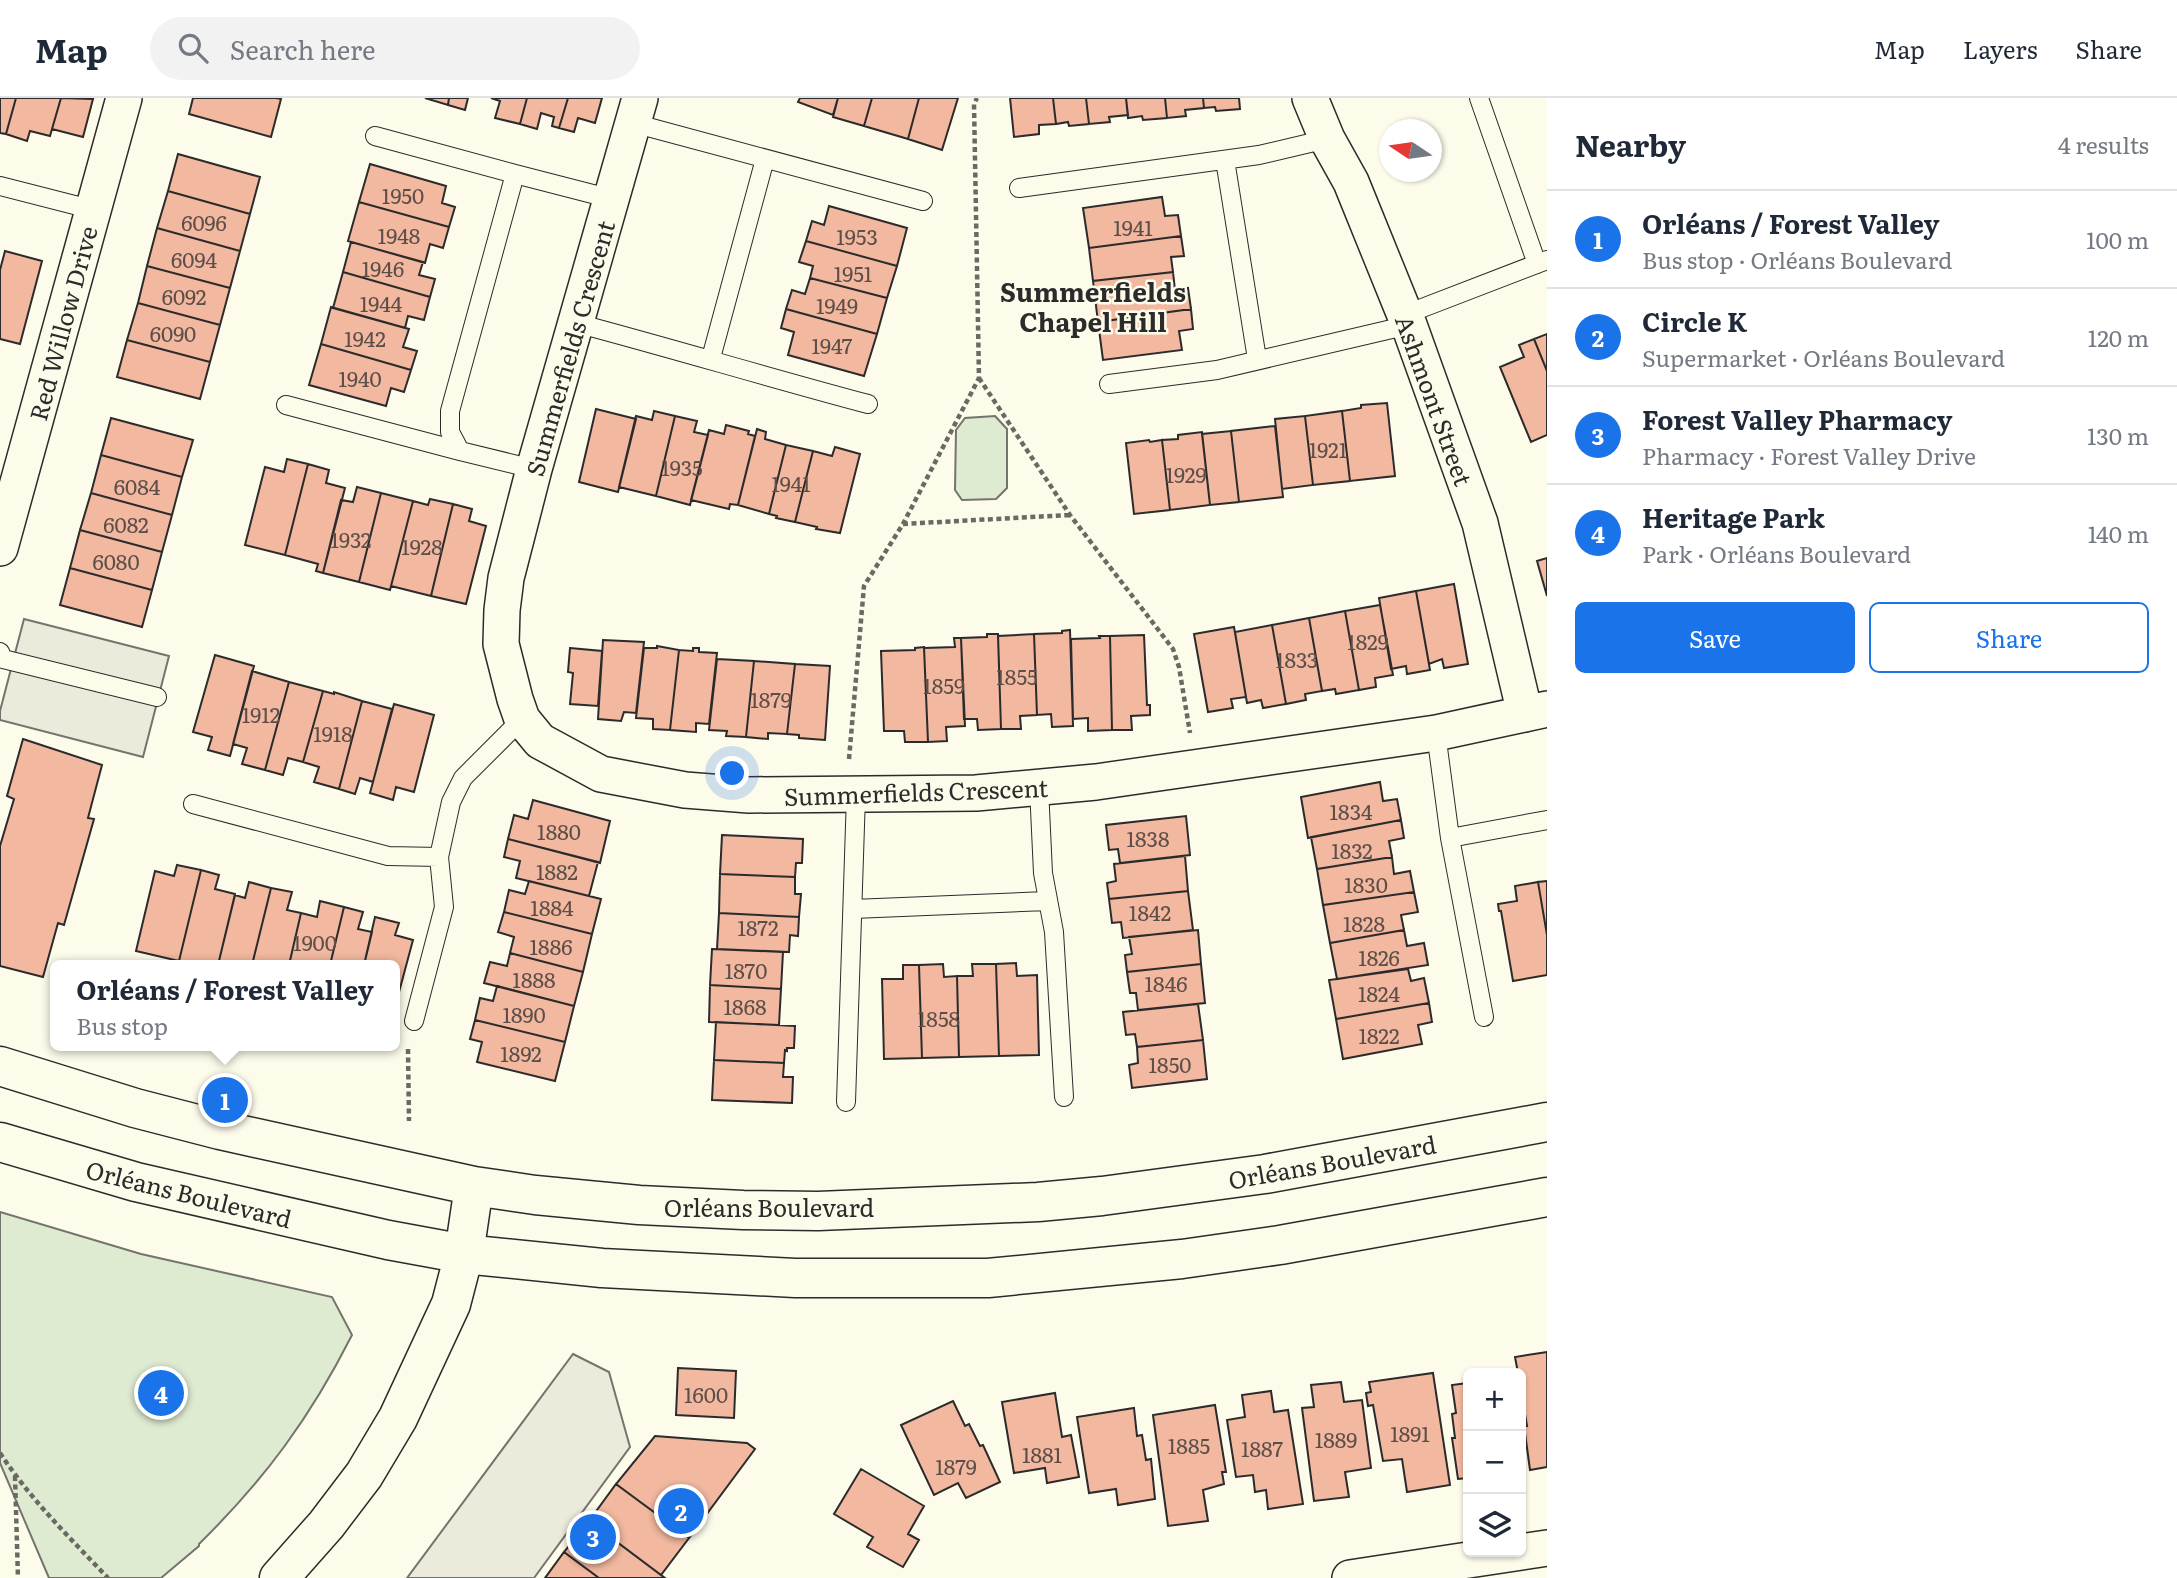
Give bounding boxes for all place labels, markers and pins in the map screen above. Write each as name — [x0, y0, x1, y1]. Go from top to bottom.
pin: 1 — [202, 1074, 248, 1126]
pin: 4 — [138, 1367, 184, 1419]
pin: 2 — [658, 1485, 704, 1537]
pin: 3 — [570, 1511, 616, 1563]

